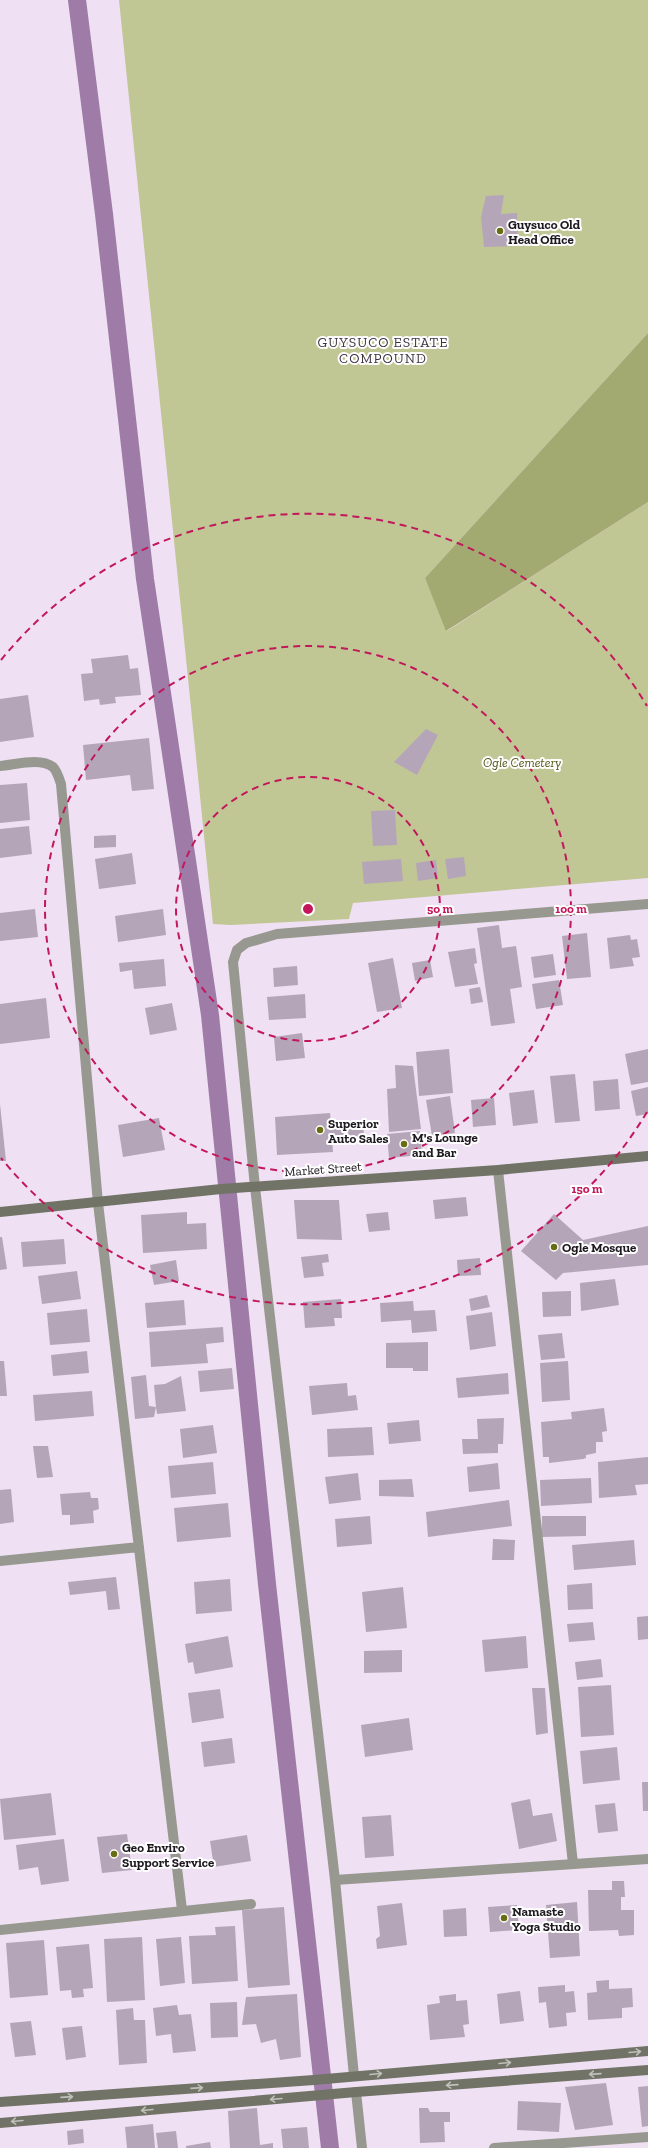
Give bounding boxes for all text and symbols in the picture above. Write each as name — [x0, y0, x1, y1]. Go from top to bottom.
place label: Guysuco Old Head Office — [508, 217, 581, 247]
marker: Guysuco Old Head Office — [495, 226, 505, 236]
district label: GUYSUCO ESTATE COMPOUND — [318, 334, 448, 367]
park label: Ogle Cemetery — [483, 755, 561, 770]
centre of rings — [301, 902, 315, 916]
text: 50 m — [427, 902, 453, 916]
text: 100 m — [555, 902, 587, 916]
place label: Superior Auto Sales — [328, 1116, 389, 1146]
marker: Superior Auto Sales — [315, 1125, 325, 1135]
place label: M's Lounge and Bar — [412, 1130, 479, 1160]
marker: M's Lounge and Bar — [399, 1139, 409, 1149]
street label: Market Street — [284, 1159, 362, 1179]
text: 150 m — [572, 1182, 603, 1196]
place label: Ogle Mosque — [562, 1240, 637, 1255]
marker: Ogle Mosque — [549, 1242, 559, 1252]
place label: Geo Enviro Support Service — [122, 1840, 215, 1870]
marker: Geo Enviro Support Service — [109, 1849, 119, 1859]
place label: Namaste Yoga Studio — [512, 1904, 581, 1934]
marker: Namaste Yoga Studio — [499, 1913, 509, 1923]
one-way arrow — [628, 2048, 641, 2056]
one-way arrow — [498, 2059, 511, 2066]
one-way arrow — [369, 2070, 382, 2077]
one-way arrow — [589, 2070, 602, 2077]
one-way arrow — [446, 2081, 459, 2088]
one-way arrow — [190, 2085, 203, 2092]
one-way arrow — [60, 2094, 73, 2101]
one-way arrow — [270, 2095, 283, 2103]
one-way arrow — [141, 2107, 154, 2114]
one-way arrow — [11, 2118, 24, 2125]

